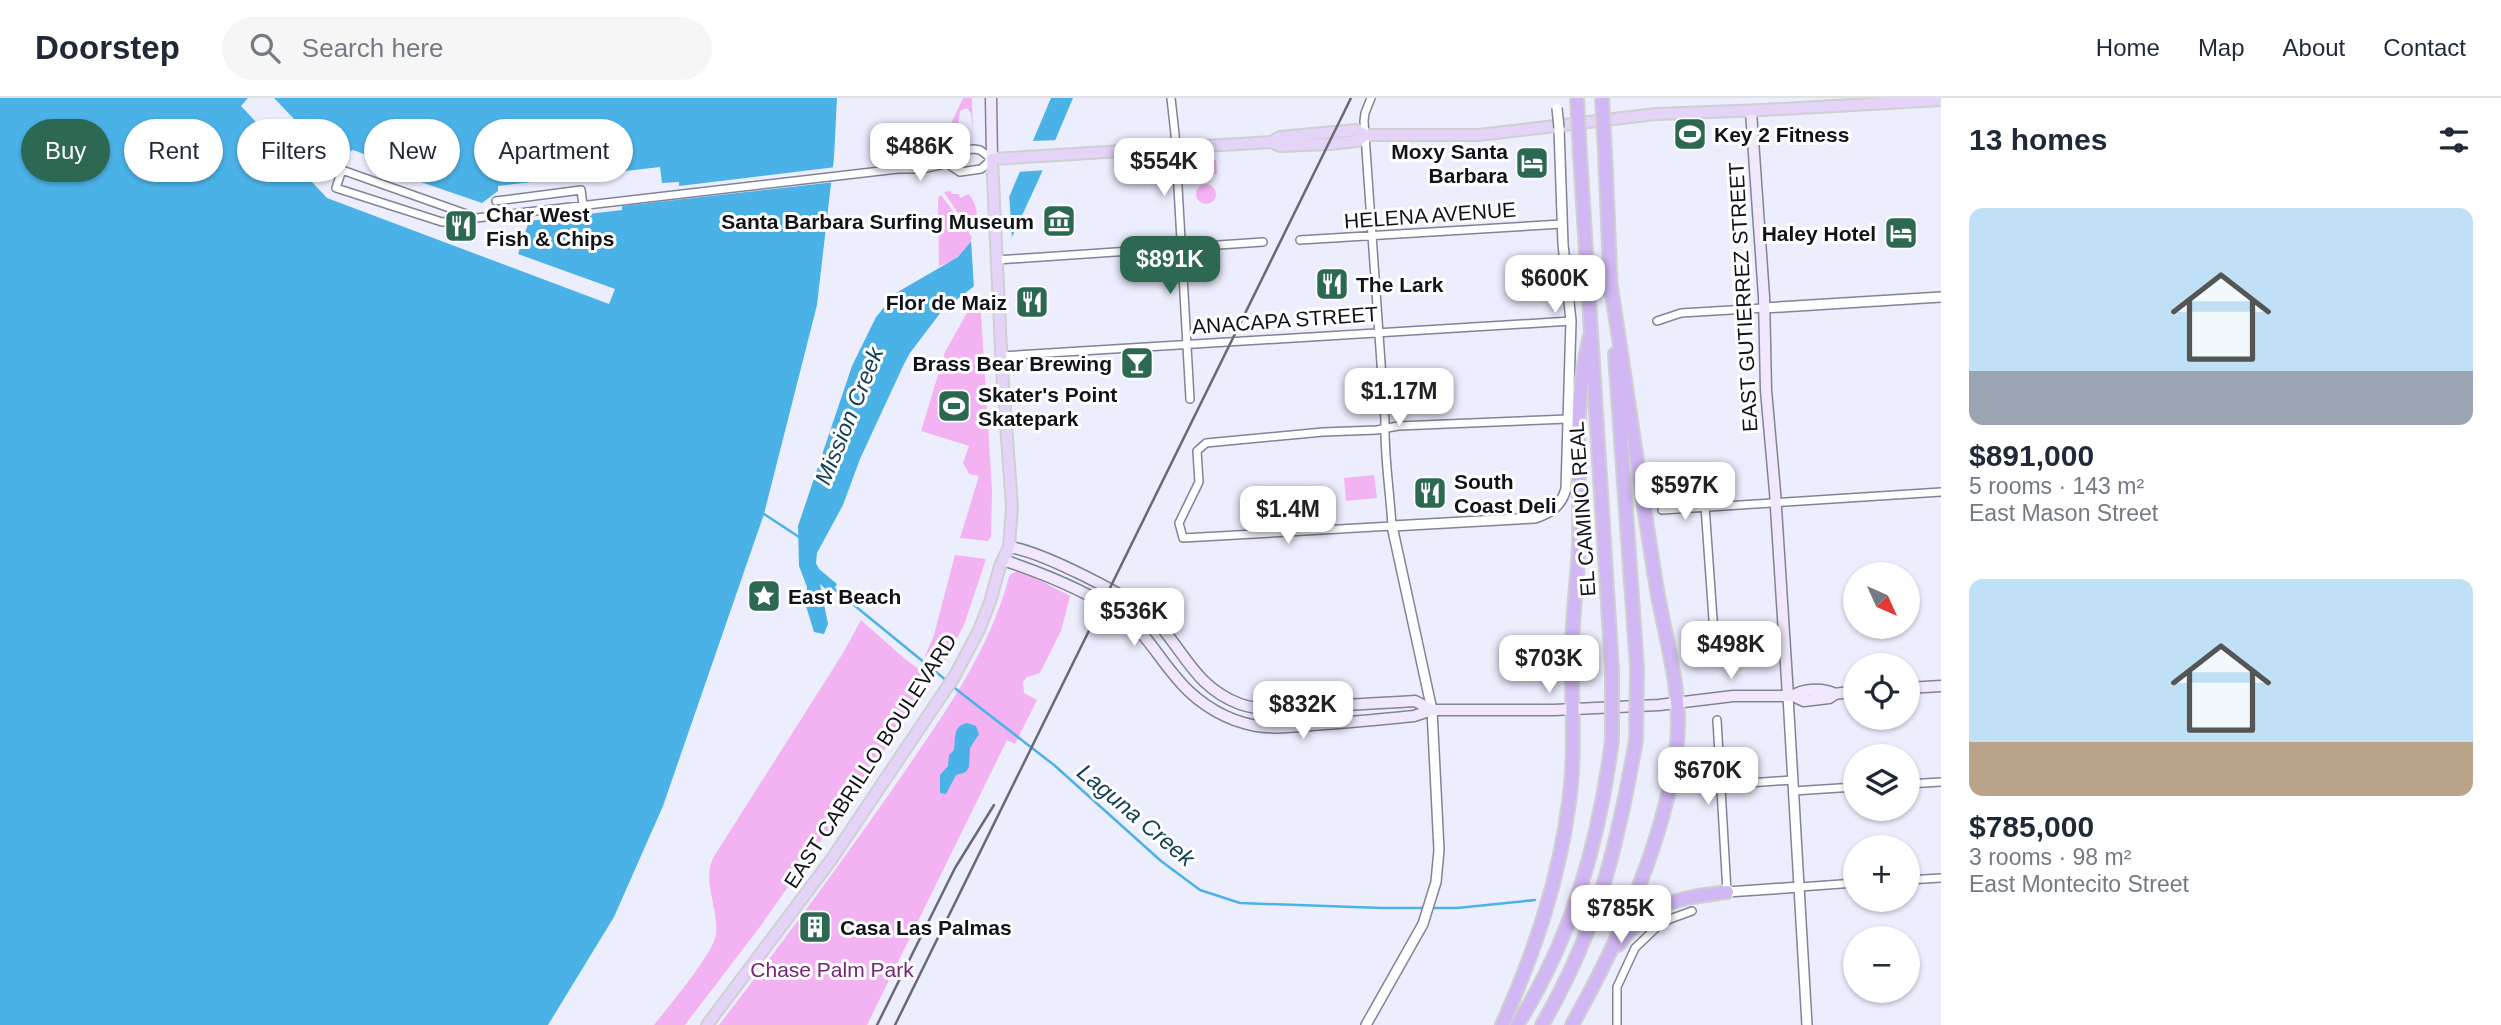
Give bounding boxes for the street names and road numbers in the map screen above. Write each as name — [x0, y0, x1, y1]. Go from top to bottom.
street label: EAST GUTIERREZ STREET — [1724, 161, 1762, 433]
street label: HELENA AVENUE — [1343, 198, 1517, 232]
street label: ANACAPA STREET — [1191, 302, 1379, 338]
street label: EL CAMINO REAL — [1564, 421, 1600, 597]
street label: EAST CABRILLO BOULEVARD — [779, 630, 961, 892]

